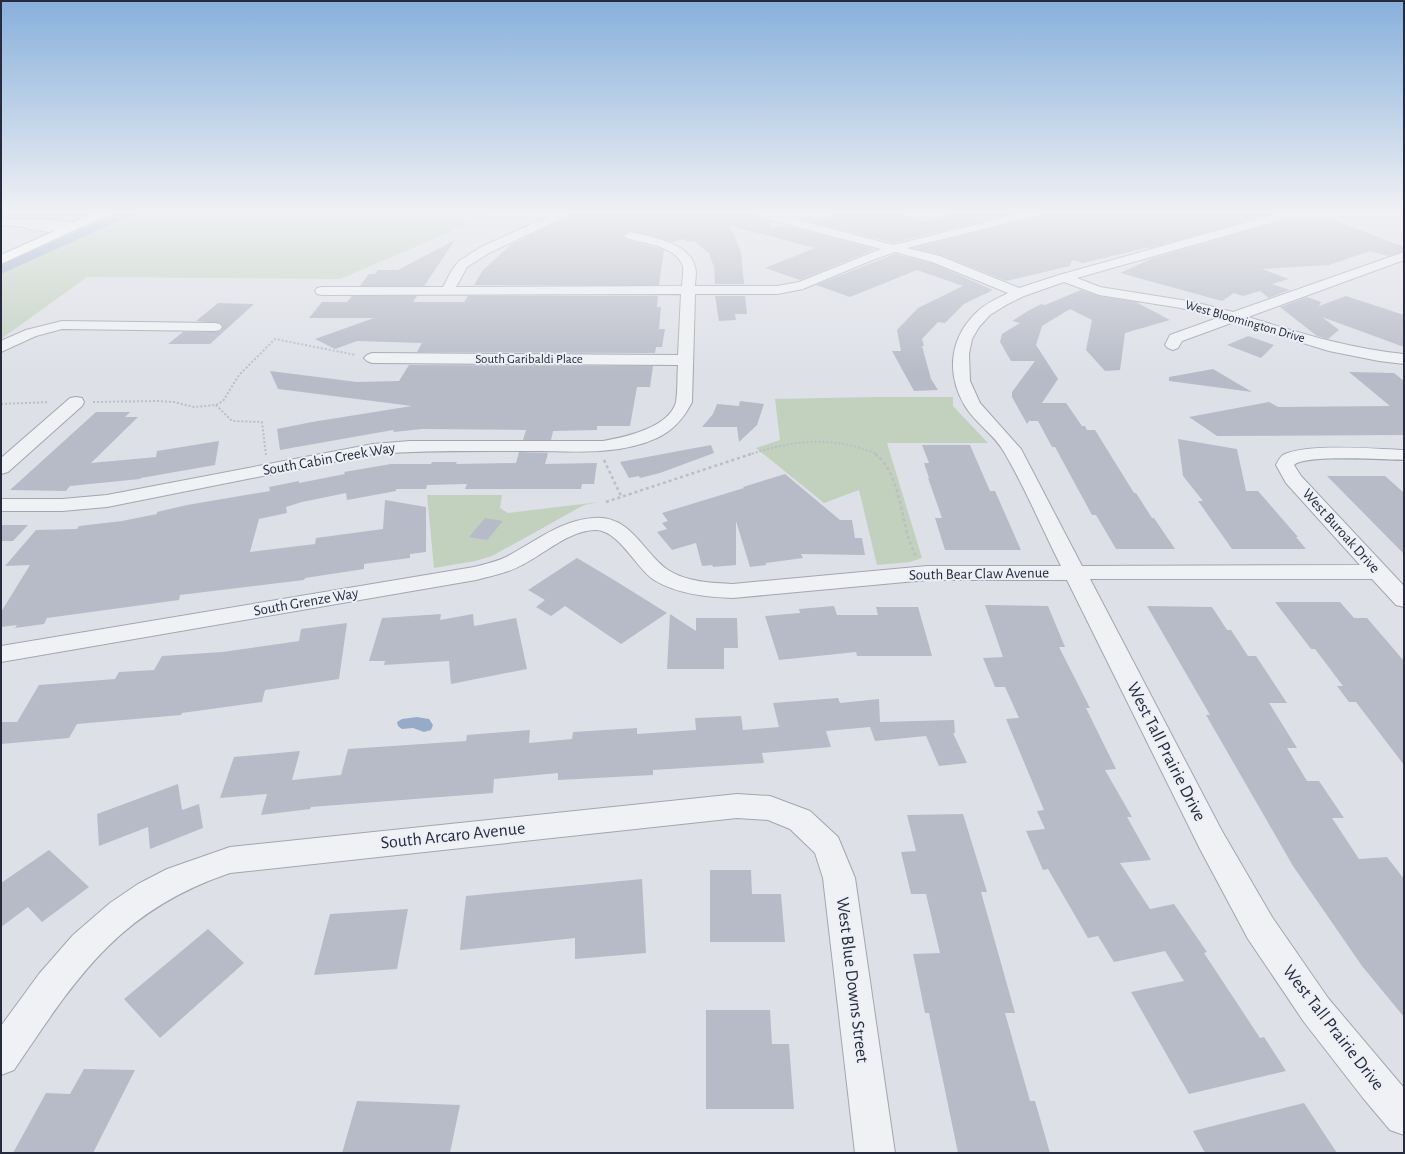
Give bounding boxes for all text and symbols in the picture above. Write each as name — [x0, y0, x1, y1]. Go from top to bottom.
street label: West Bloomington Drive — [1184, 299, 1306, 345]
street label: South Garibaldi Place — [475, 353, 583, 366]
street label: South Cabin Creek Way — [262, 440, 397, 478]
street label: West Buroak Drive — [1299, 486, 1383, 576]
street label: South Bear Claw Avenue — [909, 565, 1049, 583]
street label: South Grenze Way — [252, 585, 360, 619]
street label: West Tall Prairie Drive — [1123, 680, 1209, 824]
street label: South Arcaro Avenue — [380, 819, 526, 853]
street label: West Blue Downs Street — [833, 896, 871, 1064]
street label: West Tall Prairie Drive — [1279, 962, 1387, 1094]

